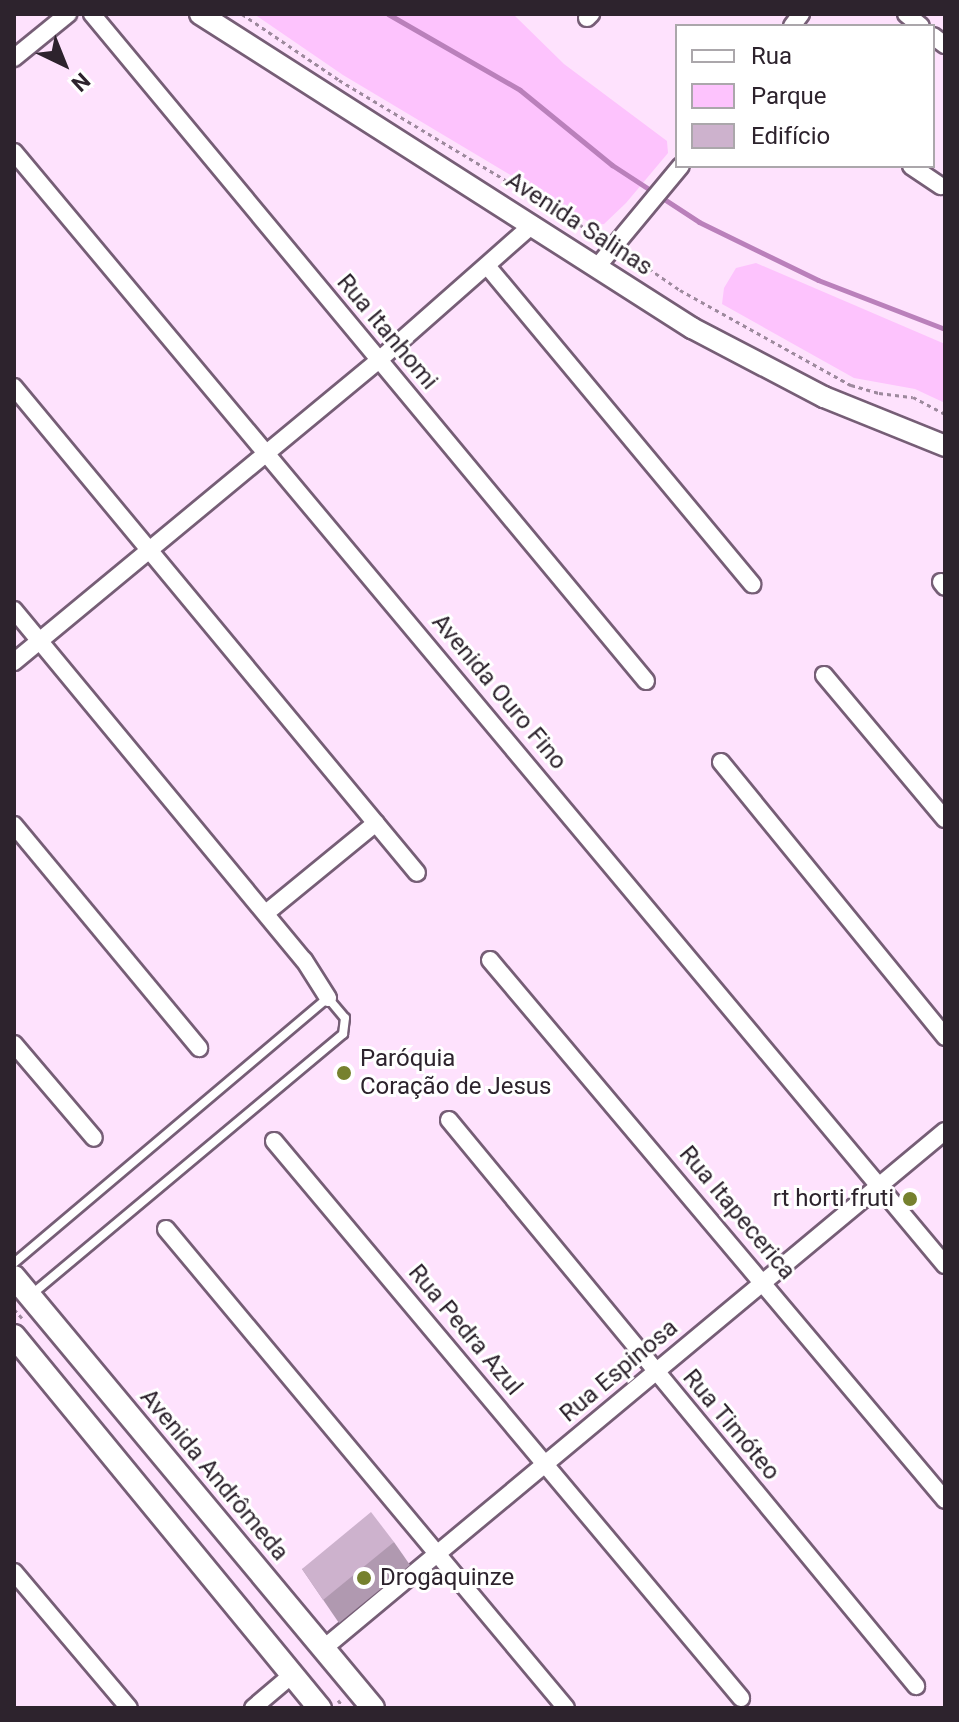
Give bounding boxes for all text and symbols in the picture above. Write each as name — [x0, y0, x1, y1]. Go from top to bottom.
north arrow — [24, 24, 104, 104]
legend — [675, 24, 935, 168]
text: Rua — [751, 42, 792, 70]
text: N — [67, 67, 95, 96]
text: Parque — [751, 82, 827, 110]
text: Edifício — [751, 122, 830, 150]
street label: Avenida Salinas — [500, 166, 658, 282]
street label: Rua Itanhomi — [330, 269, 444, 395]
street label: Avenida Ouro Fino — [426, 608, 572, 776]
place label: Paróquia Coração de Jesus — [360, 1045, 551, 1101]
marker: Paróquia Coração de Jesus — [335, 1064, 353, 1082]
street label: Rua Itapecerica — [673, 1140, 801, 1286]
place label: rt horti fruti — [773, 1185, 894, 1213]
marker: rt horti fruti — [901, 1190, 919, 1208]
street label: Rua Pedra Azul — [402, 1259, 528, 1401]
street label: Rua Espinosa — [554, 1313, 684, 1429]
street label: Rua Timóteo — [676, 1364, 786, 1486]
street label: Avenida Andrômeda — [134, 1383, 294, 1567]
place label: Drogaquinze — [380, 1564, 514, 1592]
marker: Drogaquinze — [355, 1569, 373, 1587]

